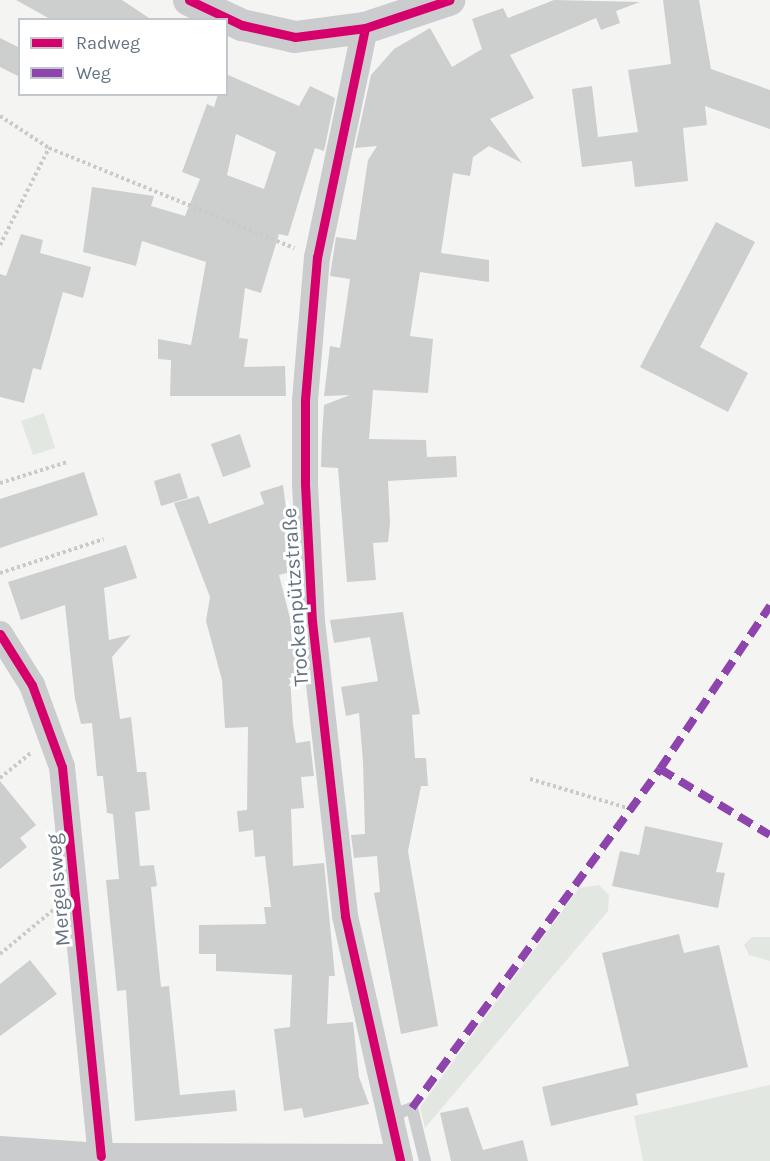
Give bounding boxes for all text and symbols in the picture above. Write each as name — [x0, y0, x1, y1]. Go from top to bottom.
legend — [18, 18, 228, 96]
text: Radweg — [76, 32, 140, 54]
text: Weg — [76, 62, 111, 84]
street label: Trockenpützstraße — [276, 507, 314, 687]
street label: Mergelsweg — [41, 833, 75, 947]

